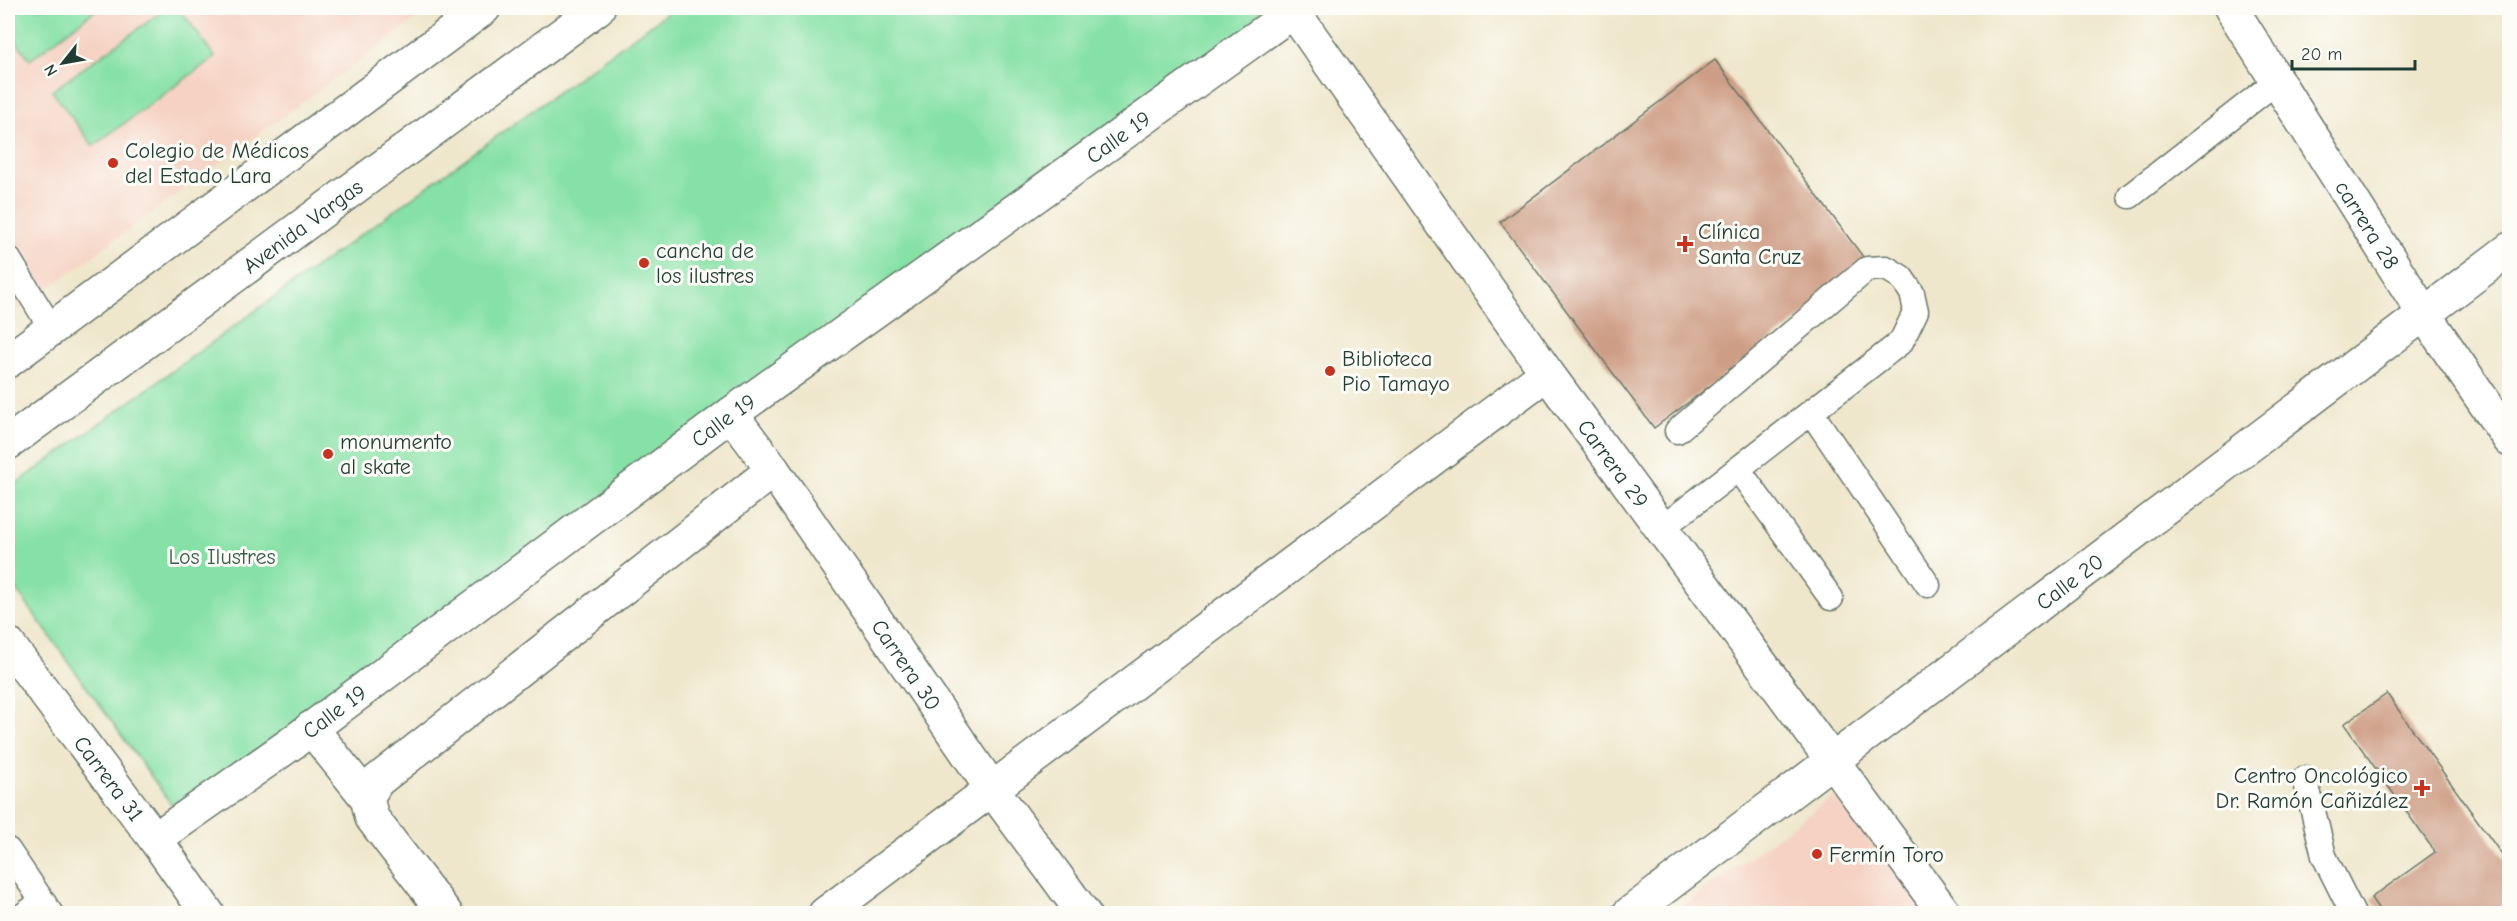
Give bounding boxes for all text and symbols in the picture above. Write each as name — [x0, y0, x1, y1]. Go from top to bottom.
north arrow — [33, 33, 93, 93]
scale bar — [2292, 33, 2415, 71]
text: 20 m — [2301, 44, 2342, 65]
text: N — [41, 61, 61, 79]
street label: Calle 19 — [1081, 106, 1156, 170]
place label: Colegio de Médicos del Estado Lara — [125, 138, 309, 189]
marker: Colegio de Médicos del Estado Lara — [106, 156, 120, 170]
street label: Avenida Vargas — [238, 174, 368, 279]
street label: carrera 28 — [2329, 176, 2404, 274]
place label: Clínica Santa Cruz — [1698, 219, 1802, 270]
marker: Clínica Santa Cruz — [1676, 235, 1694, 253]
place label: cancha de los ilustres — [656, 238, 754, 289]
marker: cancha de los ilustres — [637, 256, 651, 270]
place label: Biblioteca Pio Tamayo — [1342, 346, 1450, 397]
marker: Biblioteca Pio Tamayo — [1323, 364, 1337, 378]
street label: Calle 19 — [687, 389, 761, 453]
street label: Carrera 29 — [1572, 415, 1654, 513]
place label: monumento al skate — [340, 429, 452, 480]
marker: monumento al skate — [321, 447, 335, 461]
park label: Los Ilustres — [168, 544, 276, 570]
street label: Calle 20 — [2031, 548, 2109, 616]
street label: Carrera 30 — [865, 615, 946, 716]
street label: Calle 19 — [298, 680, 372, 745]
street label: Carrera 31 — [68, 731, 149, 826]
place label: Centro Oncológico Dr. Ramón Cañizález — [2216, 763, 2408, 814]
marker: Centro Oncológico Dr. Ramón Cañizález — [2413, 779, 2431, 797]
place label: Fermín Toro — [1829, 842, 1944, 868]
marker: Fermín Toro — [1810, 847, 1824, 861]

